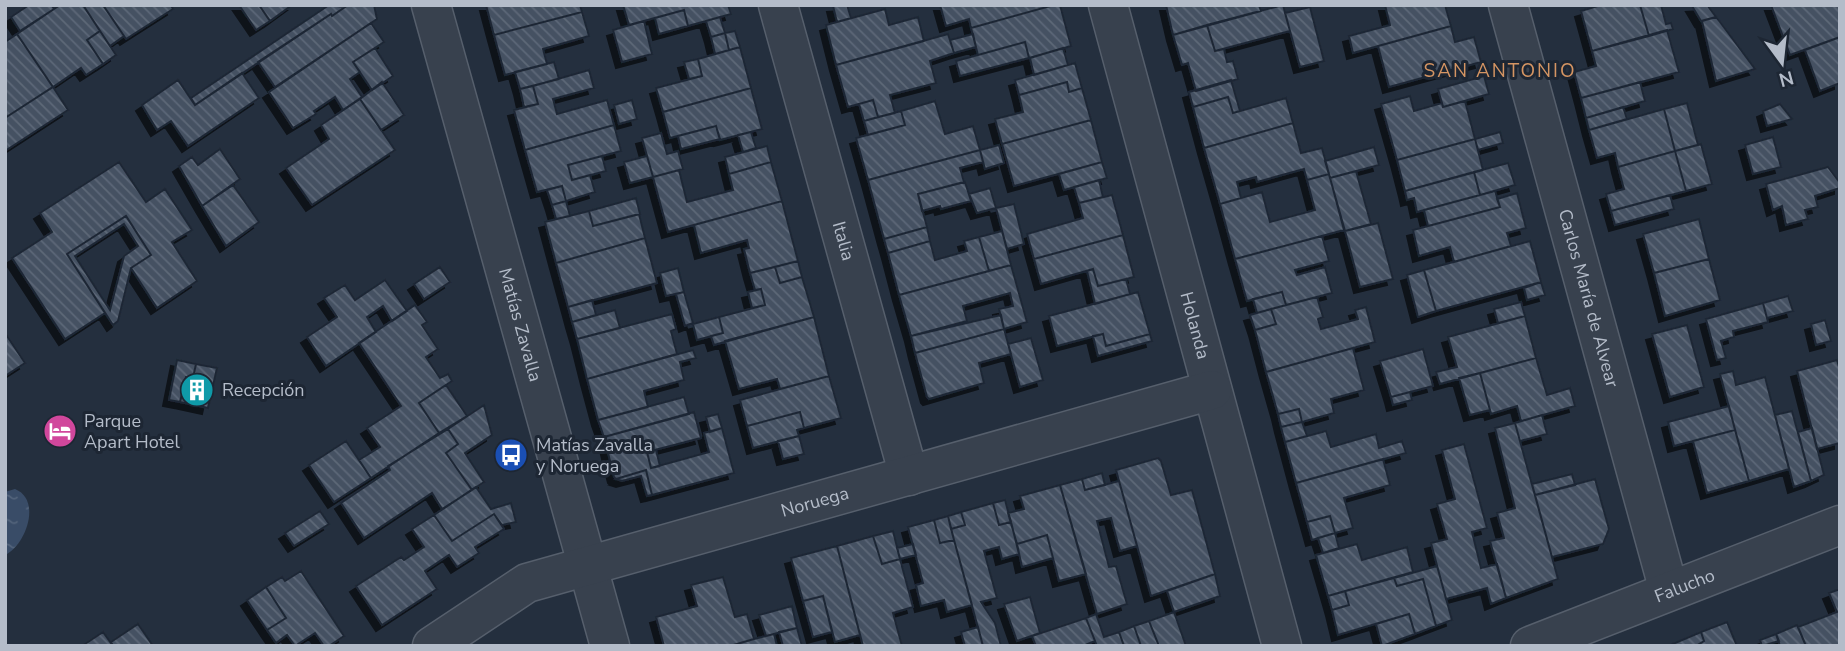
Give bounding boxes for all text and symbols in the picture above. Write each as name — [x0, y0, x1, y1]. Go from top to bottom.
north arrow — [1747, 28, 1817, 98]
district label: SAN ANTONIO — [1423, 58, 1577, 84]
text: N — [1776, 64, 1796, 93]
street label: Carlos María de Alvear — [1553, 206, 1625, 390]
street label: Italia — [827, 219, 861, 263]
street label: Matías Zavalla — [493, 265, 548, 384]
street label: Holanda — [1174, 289, 1216, 362]
building icon: Recepción — [178, 371, 216, 409]
place label: Recepción — [222, 378, 304, 402]
place label: Parque Apart Hotel — [84, 409, 180, 454]
hotel icon: Parque Apart Hotel — [41, 412, 79, 450]
place label: Matías Zavalla y Noruega — [536, 433, 653, 478]
bus stop icon: Matías Zavalla y Noruega — [492, 436, 530, 474]
street label: Noruega — [778, 481, 852, 523]
street label: Falucho — [1651, 563, 1718, 608]

